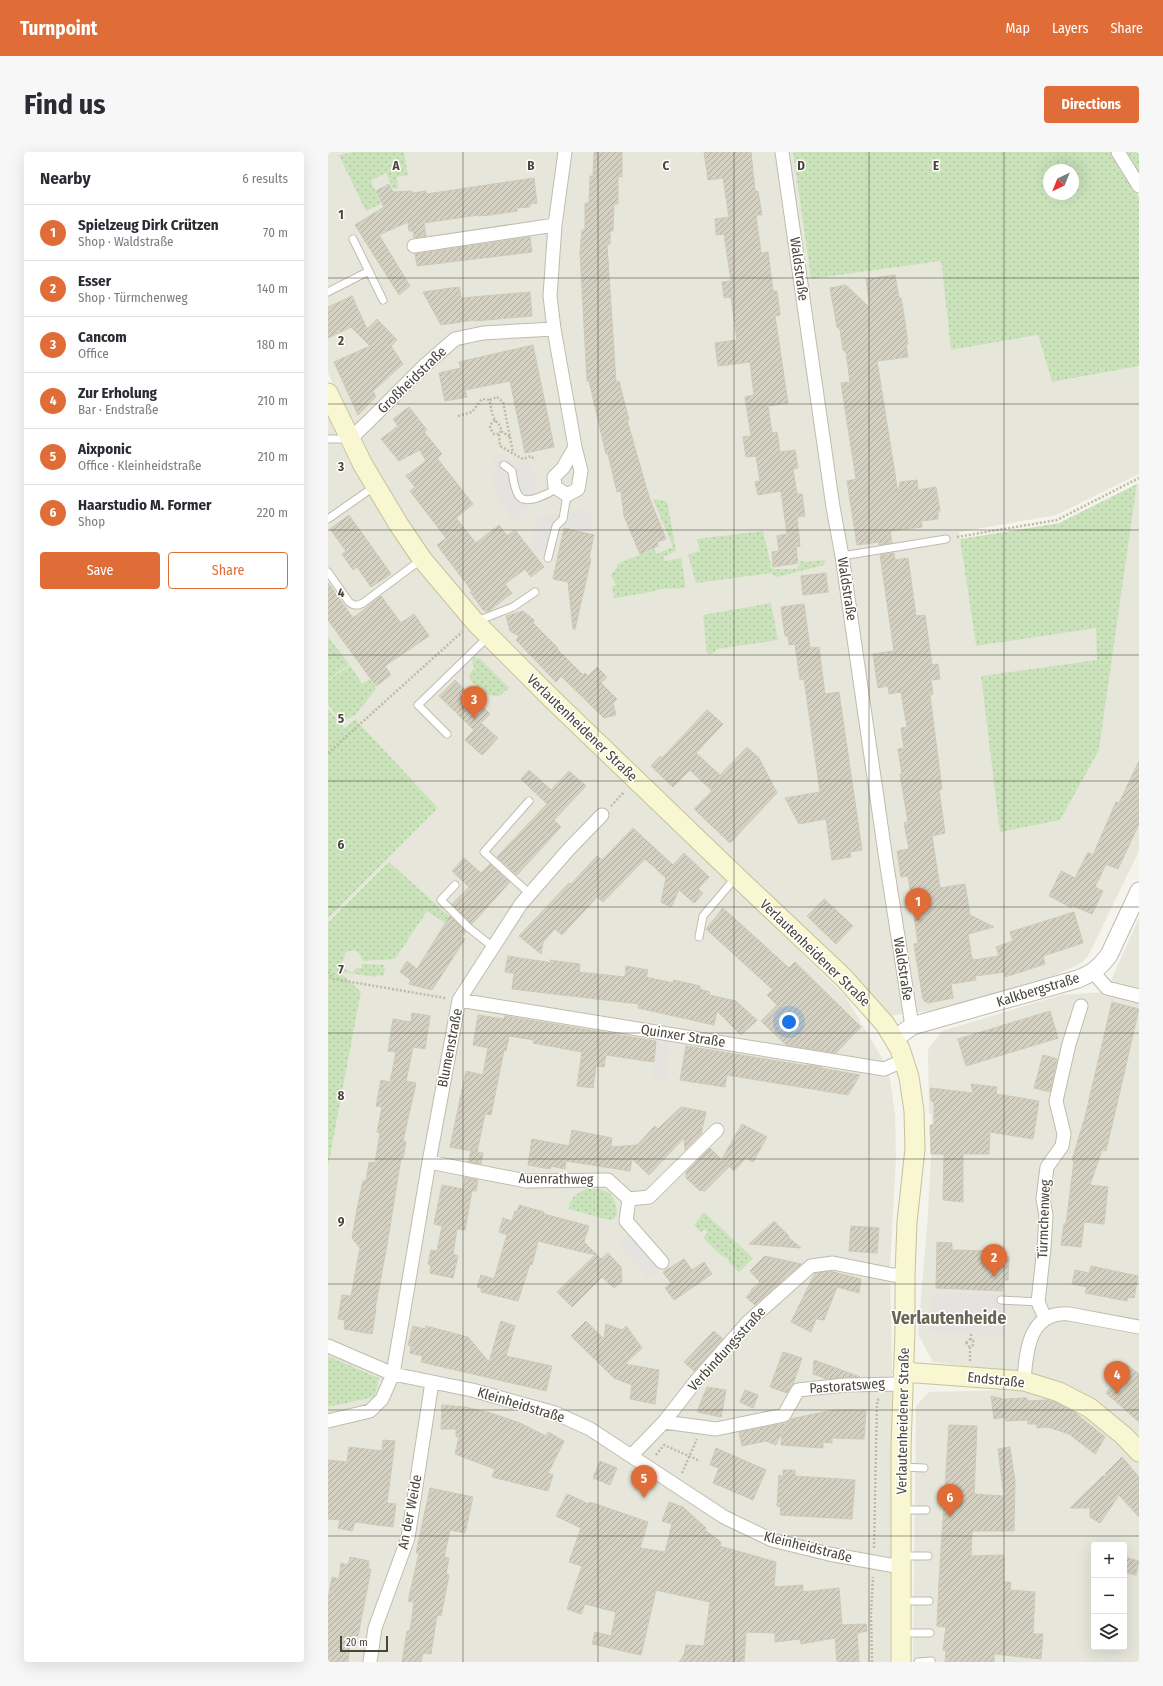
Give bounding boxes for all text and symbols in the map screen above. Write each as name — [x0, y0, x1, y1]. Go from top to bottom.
text: Turnpoint — [20, 17, 97, 40]
text: Map — [1006, 20, 1030, 37]
text: Layers — [1052, 20, 1088, 37]
text: Share — [1110, 20, 1143, 37]
button: Directions — [1044, 86, 1139, 123]
text: Find us — [24, 88, 106, 121]
text: A — [391, 158, 400, 173]
text: B — [527, 158, 535, 173]
text: C — [663, 158, 670, 173]
text: D — [797, 158, 805, 173]
text: E — [933, 158, 939, 173]
north arrow — [1043, 164, 1079, 200]
text: Nearby — [40, 168, 91, 189]
text: 6 results — [242, 171, 288, 186]
text: 1 — [338, 207, 344, 222]
text: Spielzeug Dirk Crützen — [78, 216, 219, 234]
text: 1 — [50, 225, 56, 240]
text: 70 m — [263, 225, 288, 240]
text: Shop · Waldstraße — [78, 234, 174, 249]
street label: Waldstraße — [786, 236, 812, 302]
text: Esser — [78, 272, 111, 290]
text: 2 — [50, 281, 56, 296]
text: 140 m — [257, 281, 288, 296]
text: Shop · Türmchenweg — [78, 290, 188, 305]
text: Cancom — [78, 328, 127, 346]
text: 2 — [337, 333, 344, 348]
text: 3 — [50, 337, 56, 352]
text: 180 m — [257, 337, 288, 352]
street label: Großheidstraße — [374, 343, 450, 417]
text: Office — [78, 346, 109, 361]
text: Zur Erholung — [78, 384, 157, 402]
text: 4 — [50, 393, 56, 408]
text: 210 m — [258, 393, 288, 408]
text: Bar · Endstraße — [78, 402, 158, 417]
text: Aixponic — [78, 440, 132, 458]
text: 5 — [50, 449, 56, 464]
text: 210 m — [258, 449, 288, 464]
text: Office · Kleinheidstraße — [78, 458, 202, 473]
text: 3 — [337, 459, 344, 474]
text: Haarstudio M. Former — [78, 496, 212, 514]
text: 6 — [50, 505, 56, 520]
text: 220 m — [257, 505, 288, 520]
text: Shop — [78, 514, 105, 529]
button: Save — [40, 552, 160, 589]
button: Share — [168, 552, 288, 589]
street label: Waldstraße — [834, 556, 860, 622]
text: 4 — [338, 585, 345, 600]
street label: Verlautenheidener Straße — [523, 671, 641, 785]
pin: 3 — [461, 686, 487, 719]
text: 5 — [338, 711, 344, 726]
text: 6 — [338, 837, 345, 852]
pin: 1 — [905, 888, 931, 921]
street label: Verlautenheidener Straße — [756, 896, 874, 1010]
street label: Waldstraße — [890, 936, 916, 1002]
text: 7 — [338, 962, 344, 977]
street label: Kalkbergstraße — [994, 969, 1082, 1011]
street label: Blumenstraße — [434, 1007, 466, 1089]
your location — [779, 1012, 799, 1032]
street label: Quinxer Straße — [640, 1021, 727, 1051]
text: 8 — [338, 1088, 345, 1103]
street label: Auenrathweg — [518, 1170, 594, 1188]
street label: Türmchenweg — [1034, 1179, 1054, 1259]
text: 9 — [338, 1214, 345, 1229]
pin: 2 — [981, 1244, 1007, 1277]
street label: Verbindungsstraße — [685, 1303, 769, 1395]
district label: Verlautenheide — [891, 1307, 1006, 1329]
street label: Verlautenheidener Straße — [893, 1347, 913, 1495]
pin: 4 — [1104, 1361, 1130, 1394]
street label: Endstraße — [966, 1369, 1026, 1391]
street label: Pastoratsweg — [809, 1375, 886, 1397]
street label: Kleinheidstraße — [475, 1384, 567, 1426]
pin: 5 — [631, 1465, 657, 1498]
street label: An der Weide — [394, 1473, 426, 1551]
pin: 6 — [937, 1484, 963, 1517]
street label: Kleinheidstraße — [762, 1528, 854, 1566]
map controls — [1091, 1542, 1127, 1650]
button: + — [1091, 1542, 1127, 1578]
button: − — [1091, 1578, 1127, 1614]
button: layers — [1091, 1614, 1127, 1650]
scale bar — [340, 1634, 388, 1653]
text: 20 m — [346, 1636, 368, 1649]

